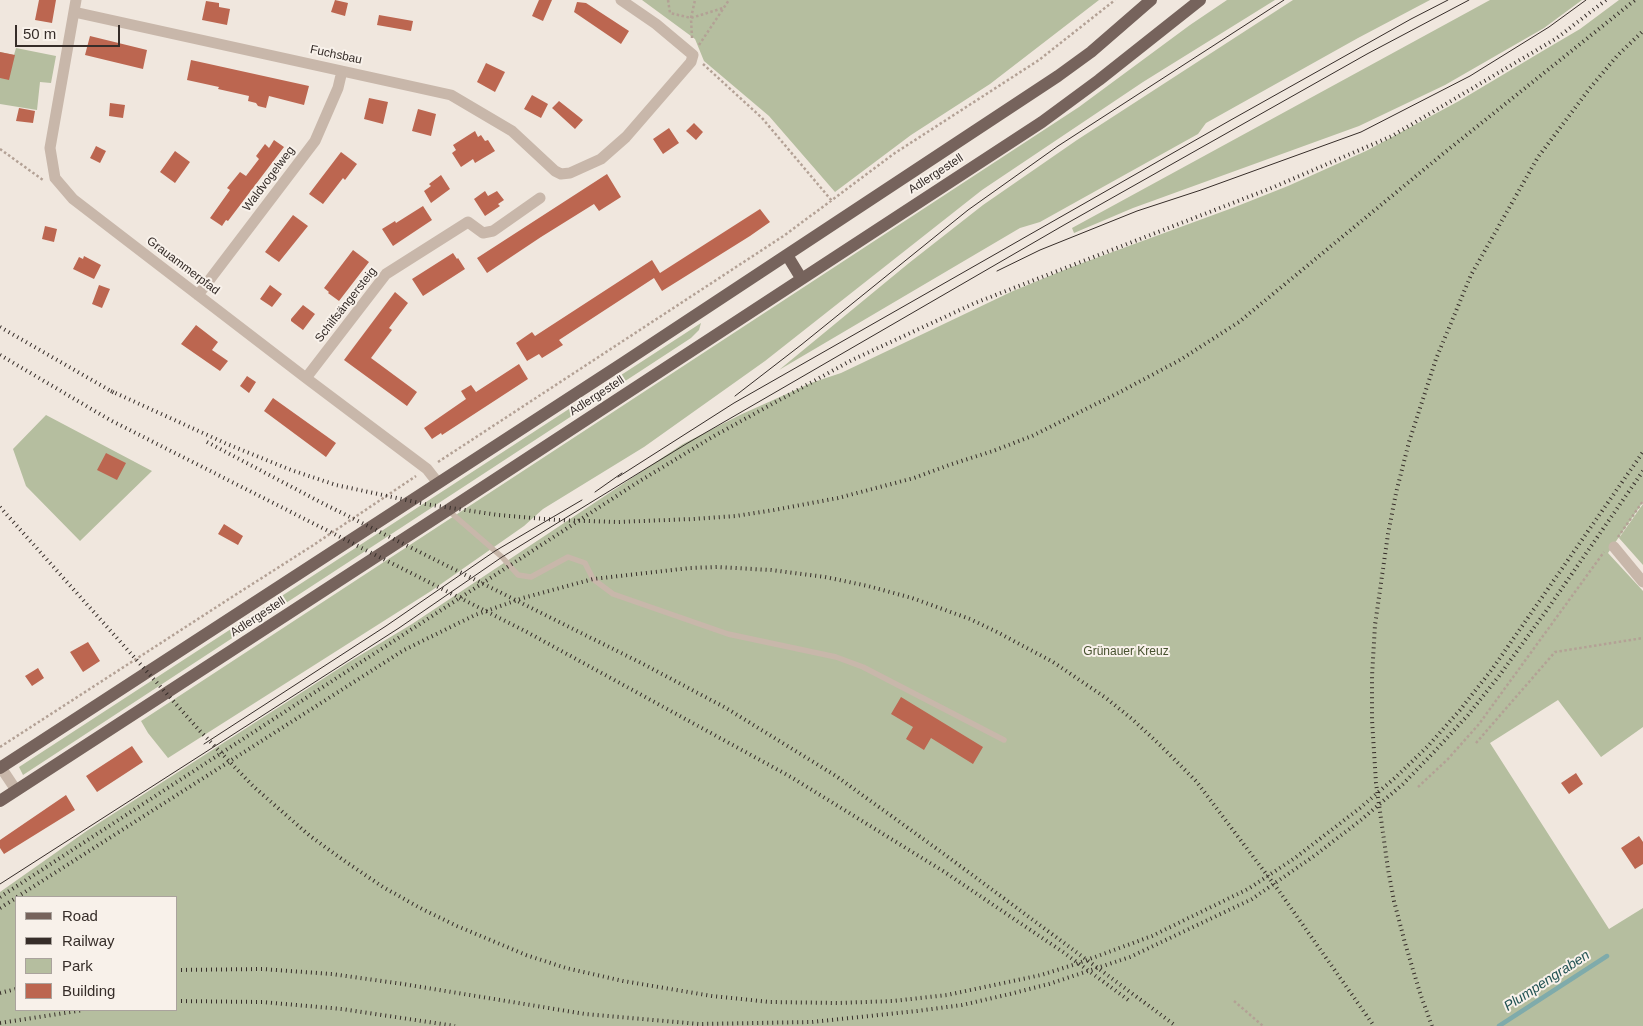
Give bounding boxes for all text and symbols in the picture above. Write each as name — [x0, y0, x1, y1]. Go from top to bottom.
scale bar — [18, 15, 122, 47]
text: 50 m — [23, 25, 56, 42]
street label: Fuchsbau — [309, 42, 363, 68]
street label: Waldvogelweg — [240, 144, 298, 214]
street label: Adlergestell — [906, 151, 966, 197]
street label: Grauammerpfad — [144, 234, 222, 298]
street label: Schilfsängersteig — [312, 265, 380, 345]
street label: Adlergestell — [567, 373, 627, 419]
street label: Adlergestell — [228, 594, 288, 640]
park label: Grünauer Kreuz — [1083, 645, 1169, 659]
legend — [15, 896, 178, 1011]
text: Road — [62, 907, 98, 924]
text: Railway — [62, 932, 115, 949]
water label: Plumpengraben — [1501, 947, 1593, 1015]
text: Park — [62, 957, 93, 974]
text: Building — [62, 982, 115, 999]

